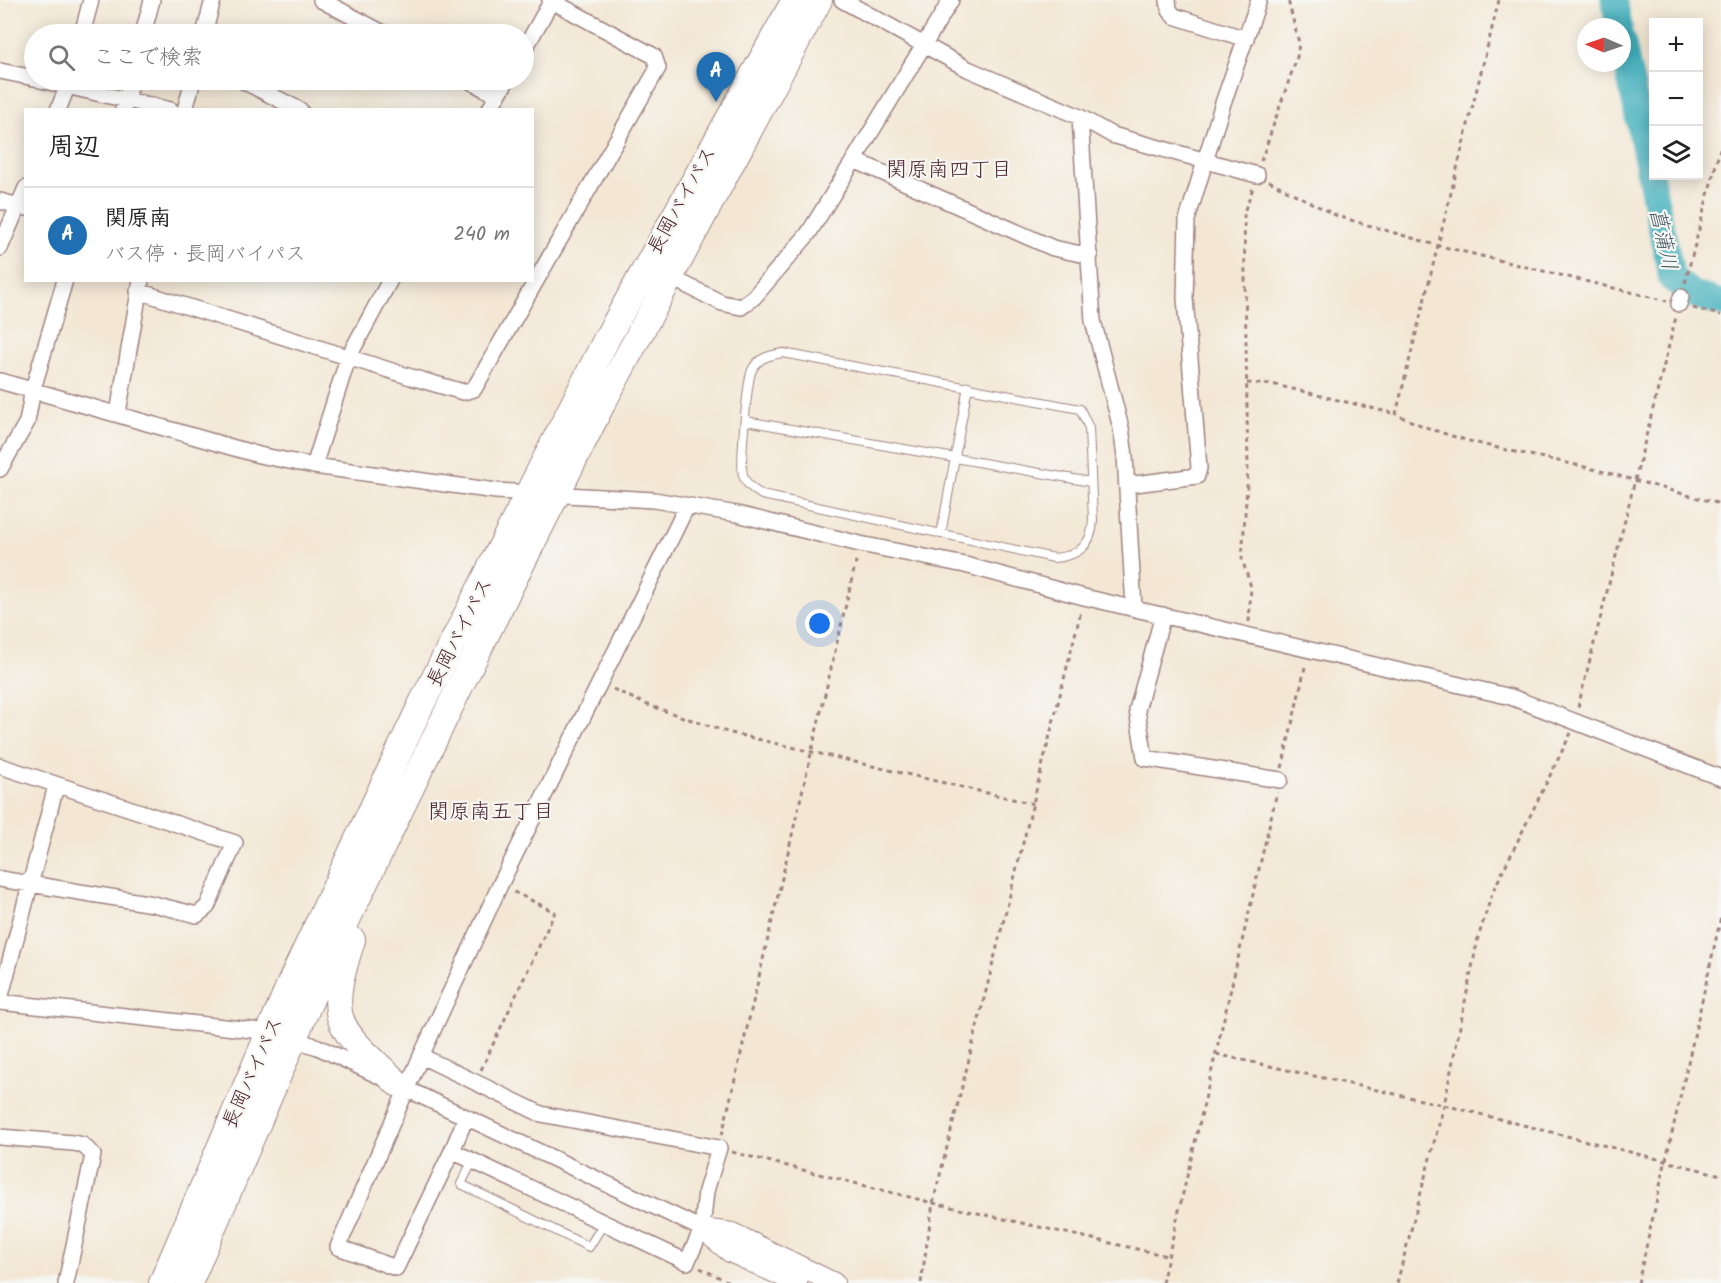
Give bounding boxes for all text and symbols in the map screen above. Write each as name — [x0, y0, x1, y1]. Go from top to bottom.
north arrow — [1577, 18, 1631, 72]
map controls — [1649, 18, 1703, 180]
button: + — [1649, 18, 1703, 72]
search box — [24, 24, 534, 90]
icon: search — [45, 41, 78, 74]
text: ここで検索 — [93, 41, 203, 76]
pin: A — [696, 52, 736, 102]
button: − — [1649, 72, 1703, 126]
button: layers — [1649, 126, 1703, 180]
text: 周辺 — [48, 127, 100, 169]
street label: 長岡バイパス — [640, 141, 726, 261]
district label: 関原南四丁目 — [886, 154, 1012, 187]
text: 関原南 — [105, 202, 171, 237]
water label: 菖蒲川 — [1640, 205, 1685, 274]
text: A — [61, 219, 74, 251]
text: 240 m — [453, 219, 510, 251]
text: バス停 · 長岡バイパス — [105, 239, 305, 271]
street label: 長岡バイパス — [419, 572, 502, 693]
your location — [805, 609, 834, 638]
district label: 関原南五丁目 — [428, 796, 554, 829]
street label: 長岡バイパス — [215, 1012, 293, 1134]

